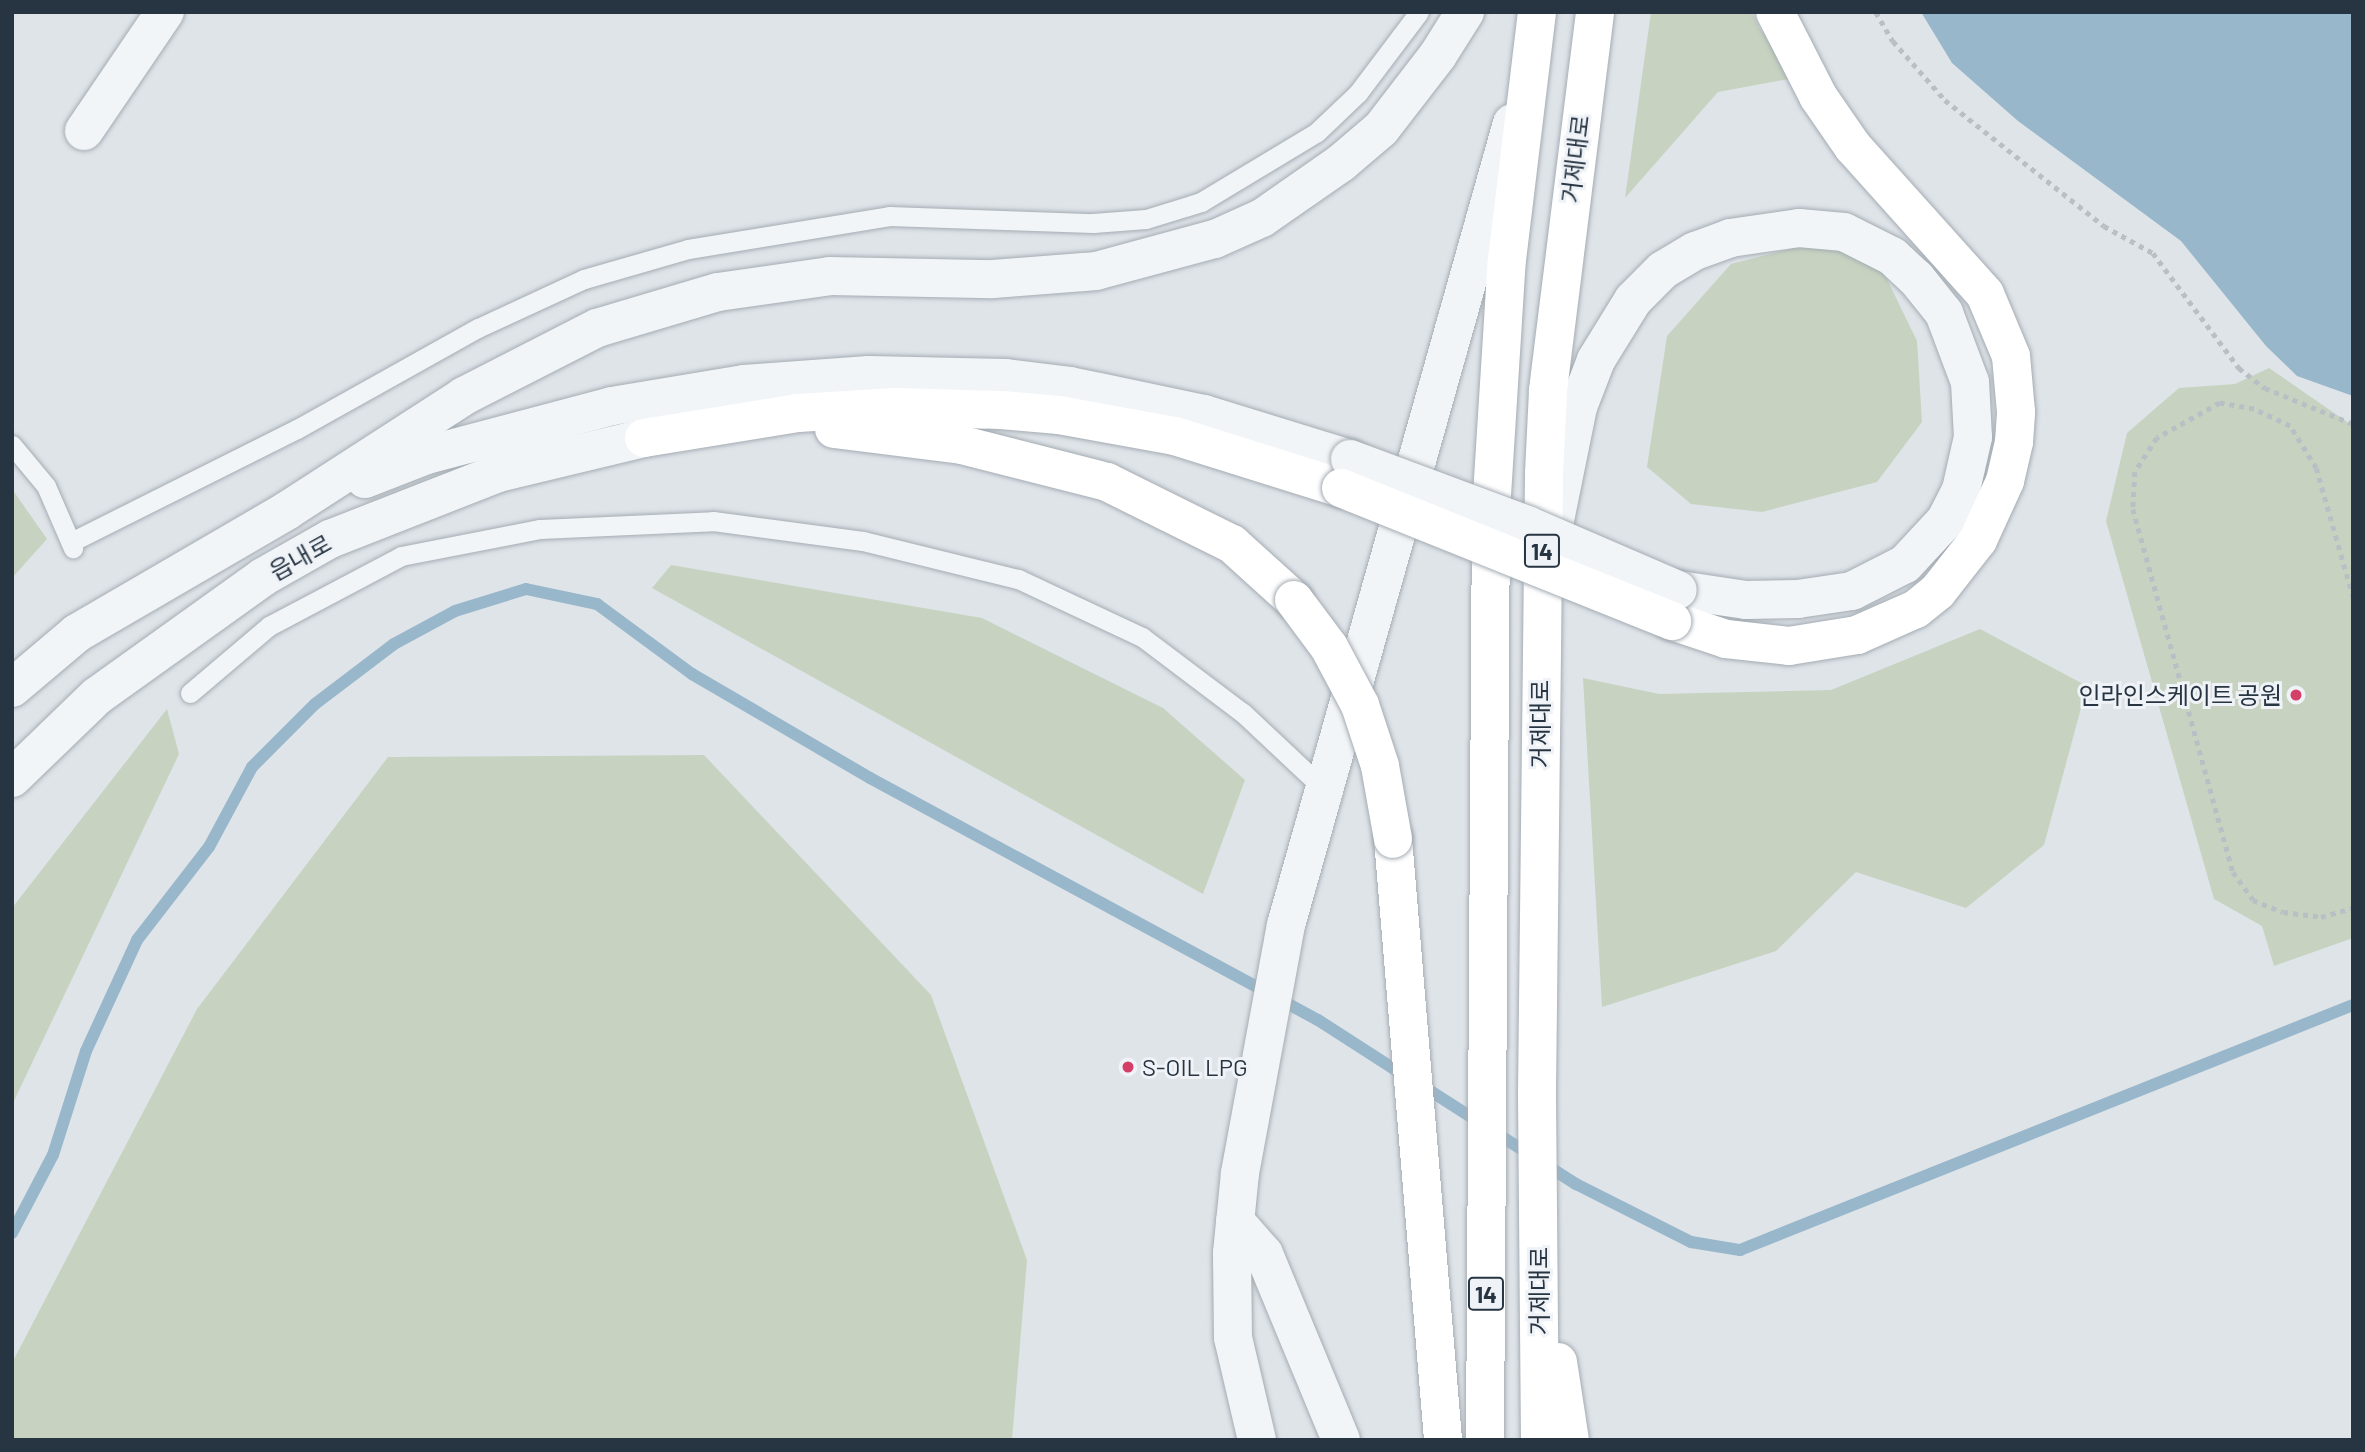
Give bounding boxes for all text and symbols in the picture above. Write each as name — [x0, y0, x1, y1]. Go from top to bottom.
street label: 거제대로 — [1555, 113, 1595, 205]
street label: 읍내로 — [264, 528, 336, 586]
road number: 14 — [1523, 531, 1561, 570]
street label: 거제대로 — [1526, 680, 1554, 768]
place label: 인라인스케이트 공원 — [2078, 681, 2282, 709]
marker: 인라인스케이트 공원 — [2288, 687, 2304, 703]
place label: S-OIL LPG — [1142, 1053, 1248, 1081]
marker: S-OIL LPG — [1120, 1059, 1136, 1075]
street label: 거제대로 — [1525, 1247, 1553, 1335]
road number: 14 — [1467, 1274, 1505, 1314]

